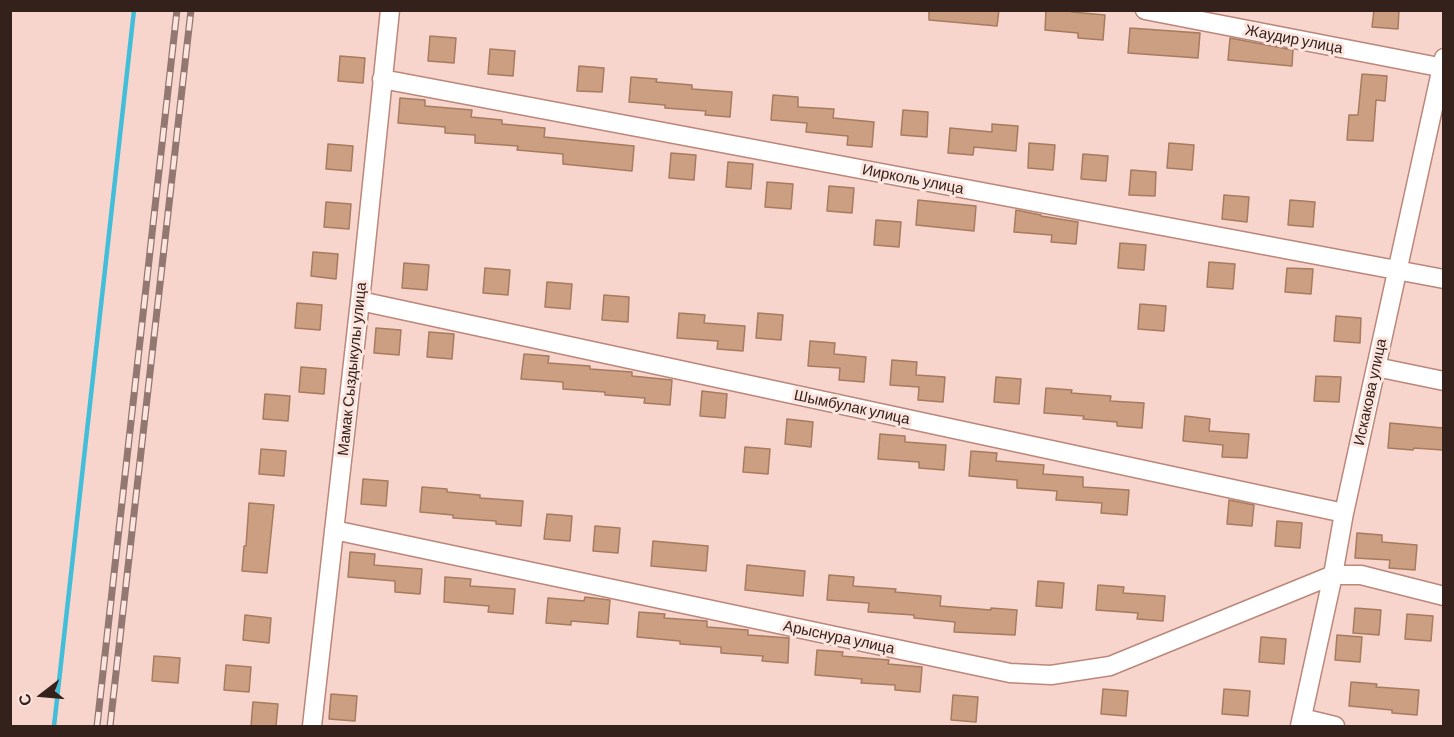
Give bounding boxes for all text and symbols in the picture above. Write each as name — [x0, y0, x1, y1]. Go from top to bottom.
street label: Жаудир улица — [1244, 21, 1344, 57]
street label: Иирколь улица — [861, 160, 965, 198]
street label: Мамак Сыздыкулы улица — [334, 281, 370, 457]
street label: Искакова улица — [1350, 337, 1390, 447]
street label: Шымбулак улица — [792, 386, 912, 428]
street label: Арыснура улица — [782, 616, 896, 658]
north arrow — [12, 665, 72, 725]
text: С — [13, 692, 35, 708]

